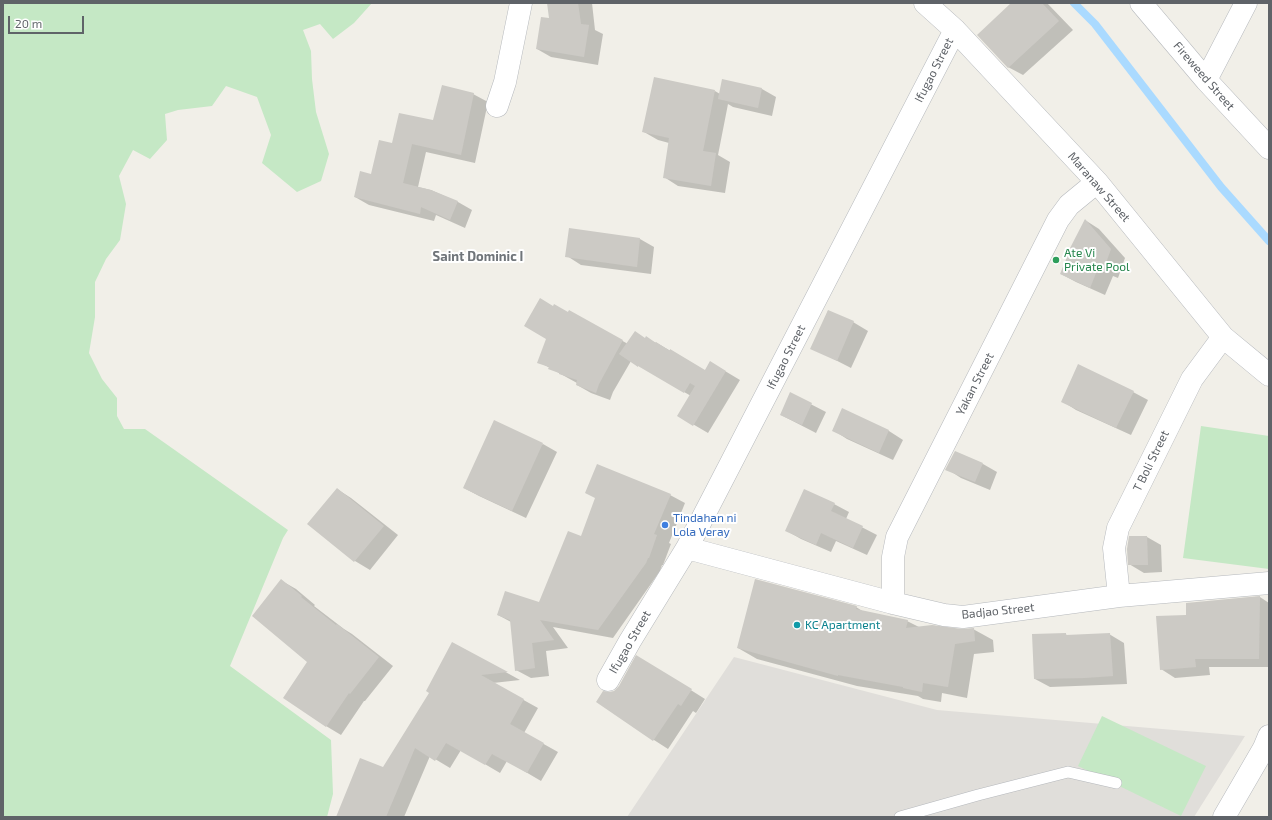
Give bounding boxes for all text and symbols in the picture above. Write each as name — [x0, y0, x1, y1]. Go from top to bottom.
scale bar — [10, 8, 86, 34]
text: 20 m — [15, 16, 42, 30]
street label: Ifugao Street — [912, 35, 956, 105]
street label: Fireweed Street — [1170, 39, 1238, 113]
street label: Maranaw Street — [1065, 149, 1133, 225]
place label: Ate Vi Private Pool — [1064, 246, 1130, 274]
district label: Saint Dominic I — [433, 249, 523, 265]
marker: Ate Vi Private Pool — [1051, 255, 1061, 265]
street label: Ifugao Street — [764, 322, 808, 392]
street label: Yakan Street — [953, 350, 997, 418]
street label: T Boli Street — [1130, 428, 1172, 494]
place label: Tindahan ni Lola Veray — [673, 511, 737, 539]
marker: Tindahan ni Lola Veray — [660, 520, 670, 530]
street label: Badjao Street — [961, 600, 1035, 622]
street label: Ifugao Street — [606, 608, 654, 676]
place label: KC Apartment — [805, 618, 880, 632]
marker: KC Apartment — [792, 620, 802, 630]

